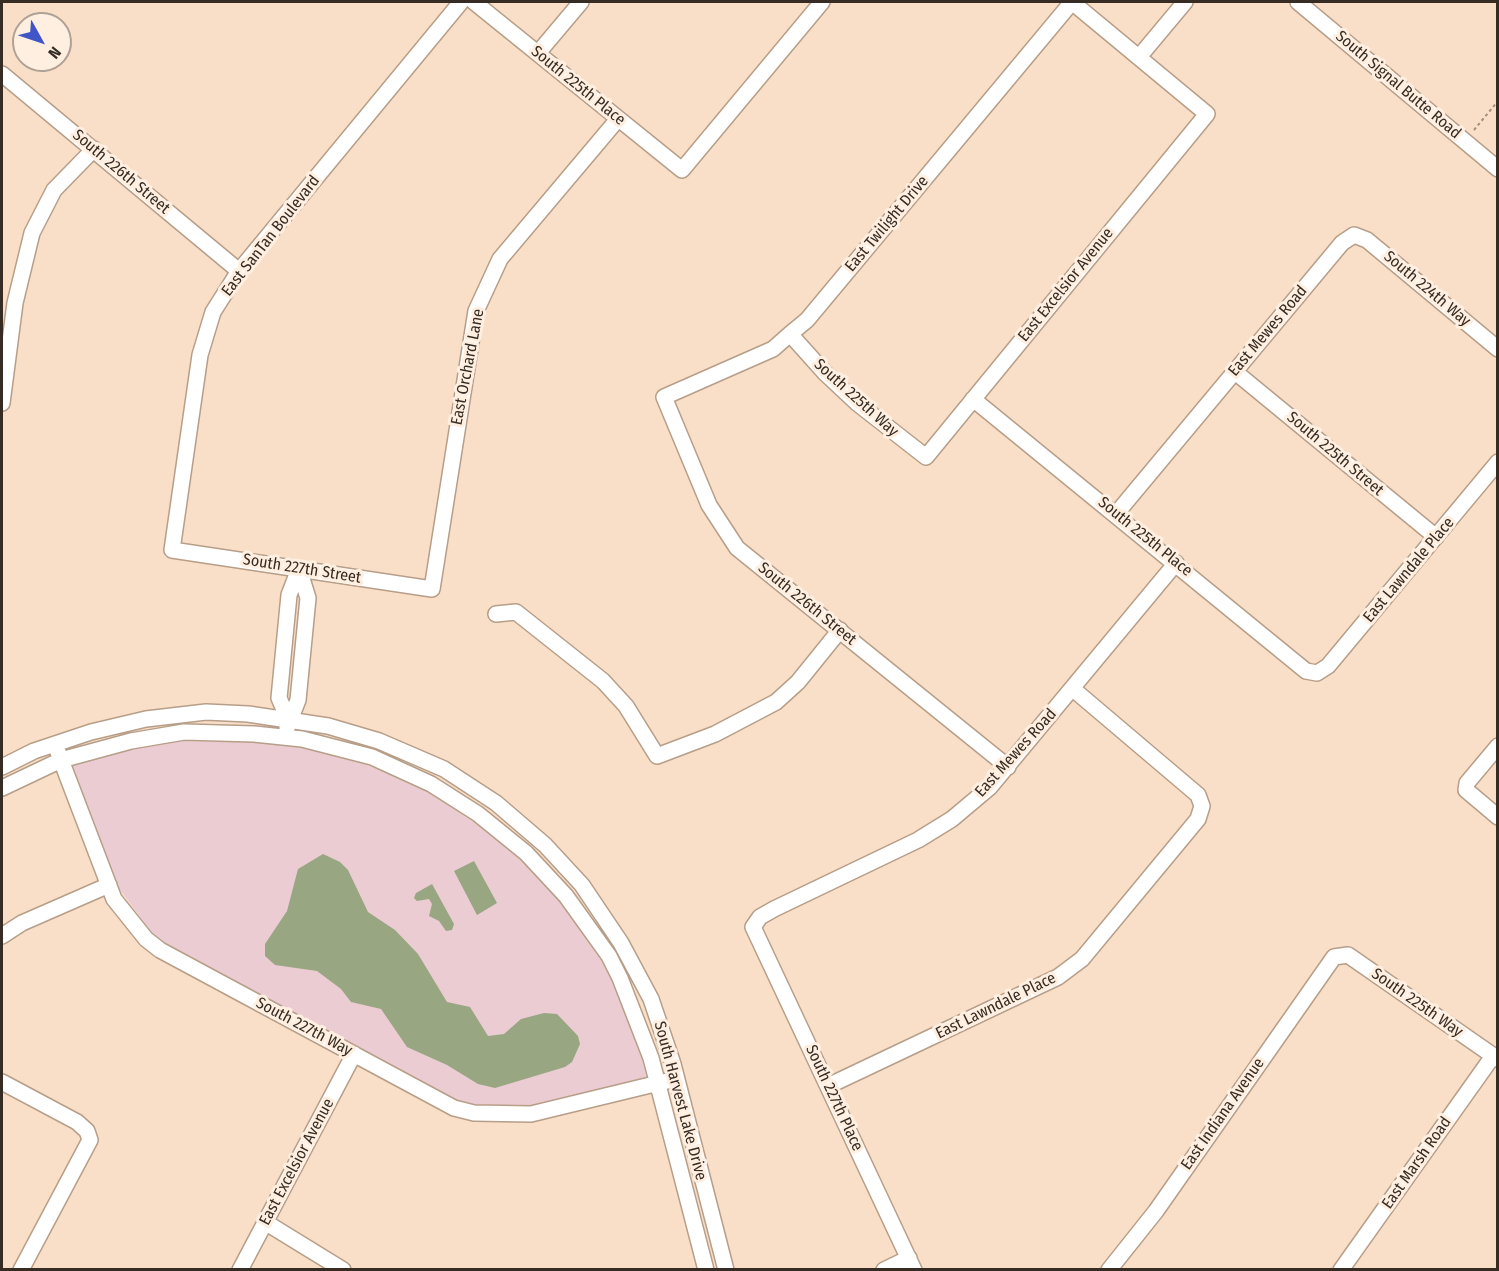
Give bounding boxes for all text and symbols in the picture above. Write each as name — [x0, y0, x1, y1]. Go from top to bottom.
north arrow — [12, 12, 72, 72]
street label: South Signal Butte Road — [1331, 27, 1465, 143]
street label: South 225th Place — [527, 42, 629, 130]
text: N — [44, 43, 65, 62]
street label: South 226th Street — [68, 126, 174, 218]
street label: East SanTan Boulevard — [218, 172, 324, 300]
street label: East Twilight Drive — [841, 172, 933, 276]
street label: East Excelsior Avenue — [1014, 224, 1118, 346]
street label: South 224th Way — [1380, 247, 1474, 331]
street label: East Mewes Road — [1225, 282, 1311, 380]
street label: East Orchard Lane — [447, 307, 489, 427]
street label: South 225th Way — [810, 355, 902, 441]
street label: South 225th Street — [1283, 408, 1387, 500]
street label: South 225th Place — [1094, 493, 1196, 581]
street label: East Lawndale Place — [1359, 514, 1459, 626]
street label: South 227th Street — [242, 550, 362, 588]
street label: South 226th Street — [754, 558, 860, 650]
street label: East Mewes Road — [971, 705, 1061, 801]
street label: South 225th Way — [1368, 964, 1466, 1042]
street label: East Lawndale Place — [933, 969, 1059, 1043]
street label: South 227th Way — [253, 994, 355, 1060]
street label: South Harvest Lake Drive — [650, 1019, 710, 1183]
street label: South 227th Place — [801, 1042, 867, 1154]
street label: East Indiana Avenue — [1177, 1054, 1269, 1174]
street label: East Excelsior Avenue — [256, 1095, 338, 1229]
street label: East Marsh Road — [1378, 1113, 1456, 1213]

